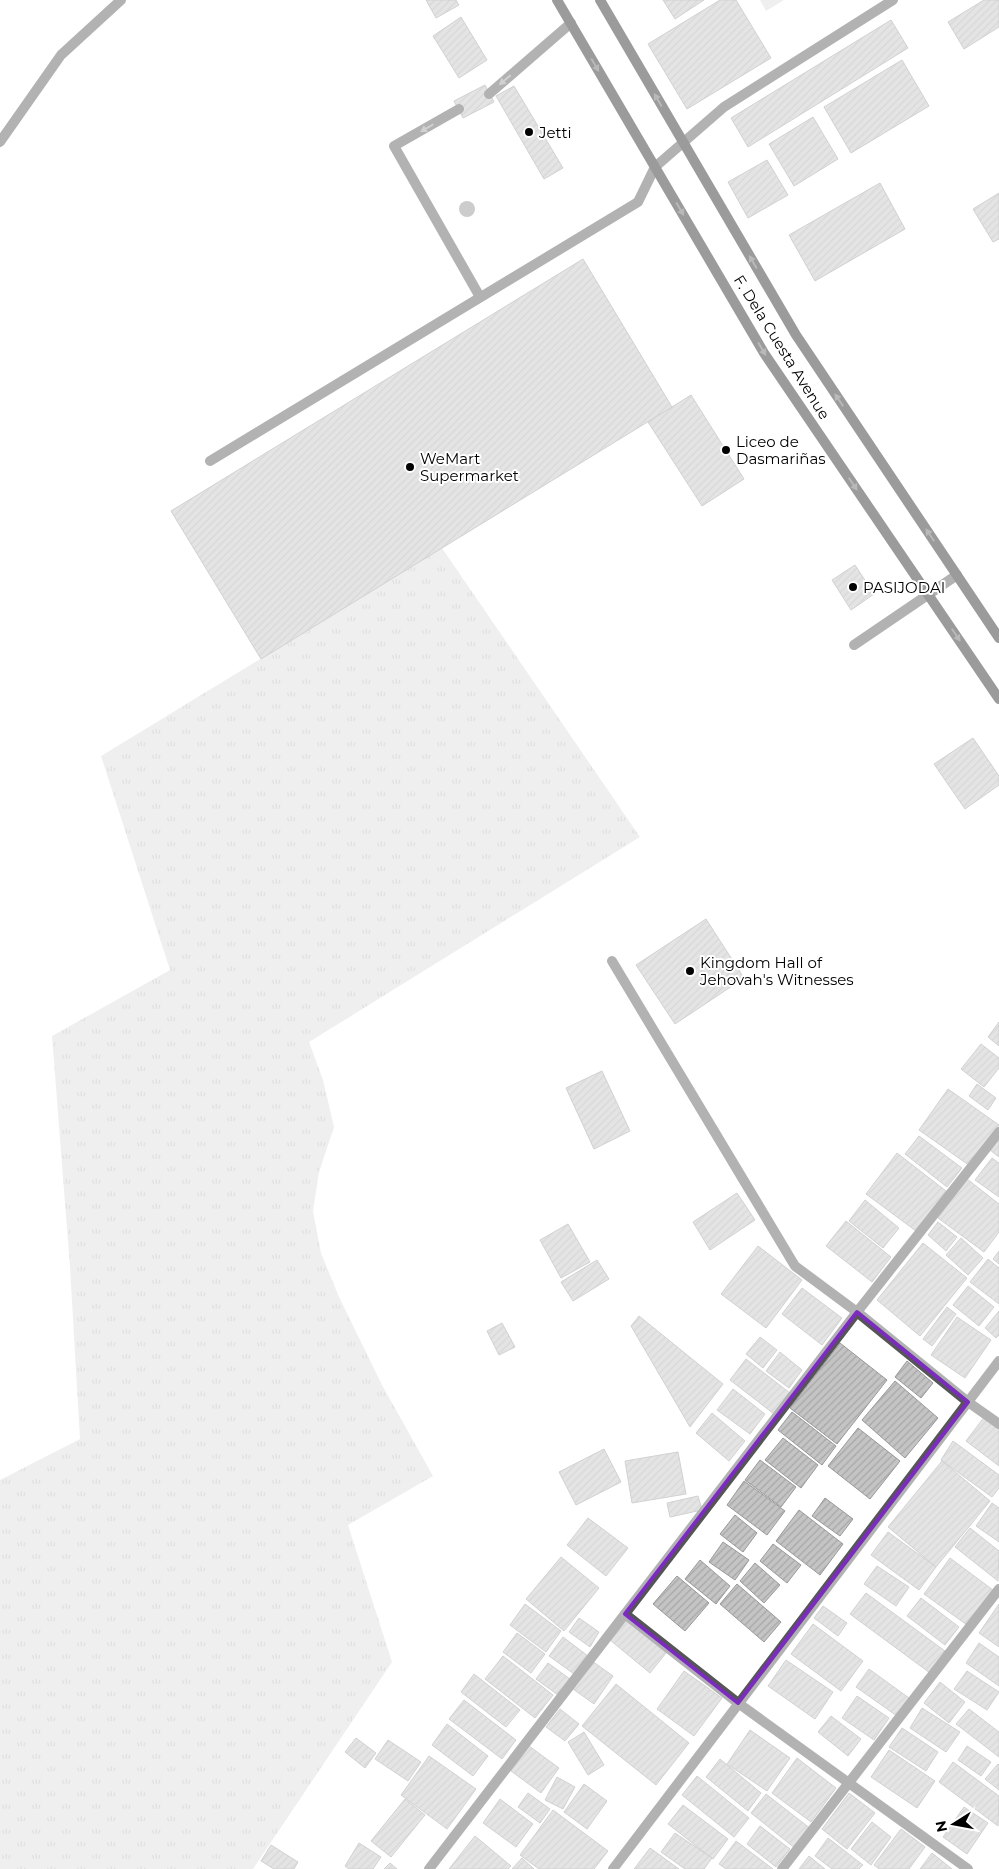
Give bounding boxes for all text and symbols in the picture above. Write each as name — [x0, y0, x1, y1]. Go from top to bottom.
one-way arrow — [591, 58, 600, 71]
one-way arrow — [499, 75, 512, 86]
one-way arrow — [654, 93, 663, 106]
one-way arrow — [420, 123, 433, 132]
place label: Jetti — [538, 123, 572, 142]
marker: Jetti — [523, 126, 535, 138]
one-way arrow — [676, 202, 684, 216]
one-way arrow — [749, 255, 758, 269]
street label: F. Dela Cuesta Avenue — [730, 271, 834, 423]
one-way arrow — [758, 343, 767, 356]
one-way arrow — [834, 393, 844, 406]
place label: Liceo de Dasmariñas — [736, 432, 826, 468]
marker: Liceo de Dasmariñas — [720, 444, 732, 456]
place label: WeMart Supermarket — [420, 449, 519, 485]
marker: WeMart Supermarket — [404, 461, 416, 473]
one-way arrow — [848, 477, 858, 491]
one-way arrow — [925, 528, 935, 541]
place label: PASIJODAI — [863, 578, 945, 597]
marker: PASIJODAI — [847, 581, 859, 593]
one-way arrow — [951, 628, 961, 642]
place label: Kingdom Hall of Jehovah's Witnesses — [699, 953, 854, 989]
marker: Kingdom Hall of Jehovah's Witnesses — [684, 965, 696, 977]
north arrow — [929, 1799, 979, 1849]
text: N — [931, 1819, 951, 1834]

